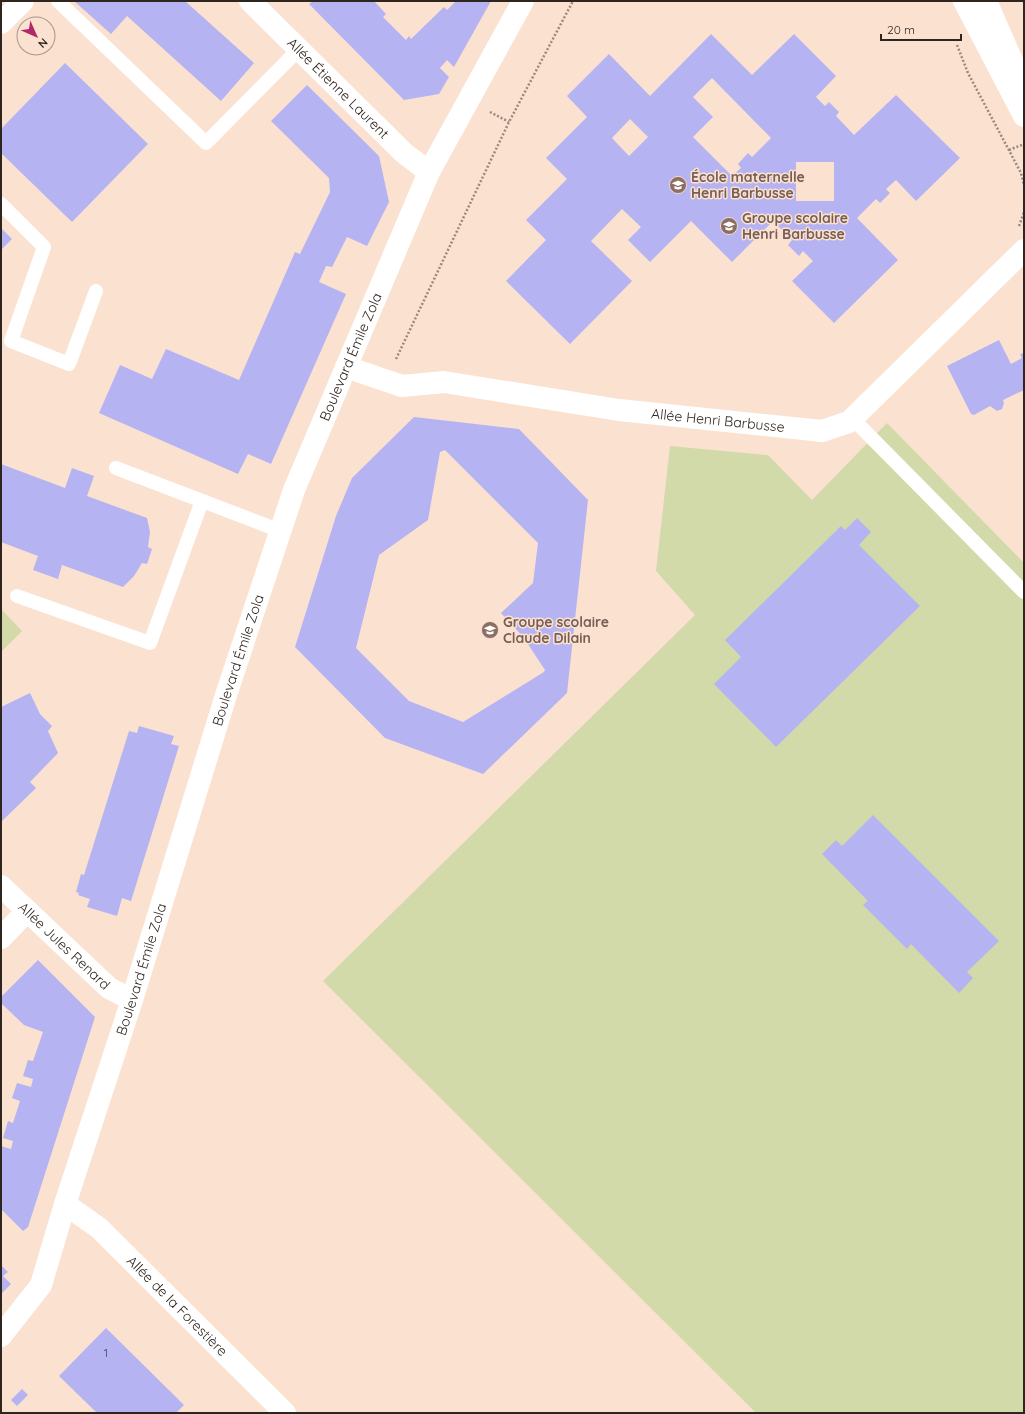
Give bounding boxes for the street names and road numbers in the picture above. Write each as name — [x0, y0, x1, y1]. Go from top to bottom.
street label: Allée Étienne Laurent — [283, 34, 393, 143]
street label: Boulevard Émile Zola — [315, 290, 386, 423]
street label: Allée Henri Barbusse — [650, 404, 786, 436]
street label: Boulevard Émile Zola — [208, 592, 268, 728]
street label: Allée Jules Renard — [15, 898, 114, 993]
street label: Boulevard Émile Zola — [112, 901, 170, 1038]
street label: Allée de la Forestière — [123, 1252, 232, 1360]

